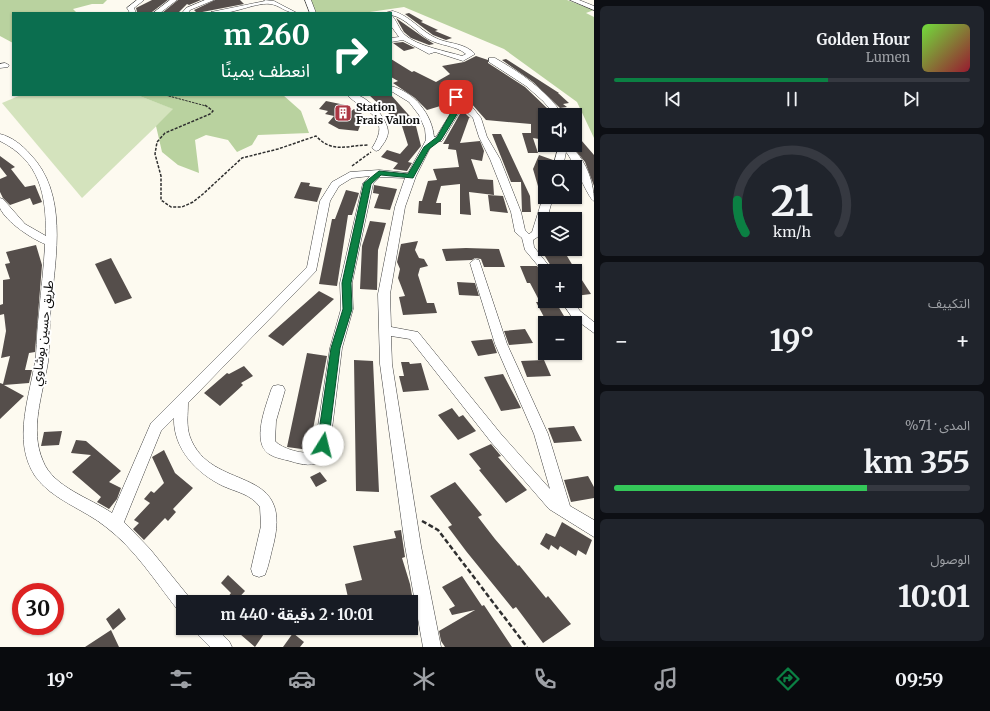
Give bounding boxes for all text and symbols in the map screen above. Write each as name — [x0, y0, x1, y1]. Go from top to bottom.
text: 260 m — [224, 17, 310, 53]
icon: right — [324, 28, 376, 80]
text: Golden Hour — [816, 30, 910, 49]
text: Lumen — [866, 49, 910, 66]
text: انعطف يمينًا — [221, 59, 310, 82]
pin — [439, 80, 473, 114]
icon: arrive — [445, 86, 467, 108]
icon: previous — [662, 88, 684, 110]
icon: pause — [781, 88, 803, 110]
icon: next — [900, 88, 922, 110]
place label: Station Frais Vallon — [356, 100, 421, 127]
building icon: Station Frais Vallon — [333, 103, 353, 123]
map controls — [538, 108, 582, 360]
button: sound — [538, 108, 582, 152]
button: search — [538, 160, 582, 204]
text: 21 — [771, 175, 813, 227]
button: layers — [538, 212, 582, 256]
text: km/h — [773, 223, 811, 241]
button: + — [538, 264, 582, 308]
street label: طريق حسين بوشاوي — [28, 279, 59, 387]
text: التكييف — [928, 295, 970, 312]
button: − — [538, 316, 582, 360]
text: 19° — [770, 321, 815, 359]
text: − — [614, 327, 629, 355]
text: + — [955, 327, 970, 355]
text: المدى · 71% — [905, 417, 970, 434]
position arrow — [302, 424, 344, 466]
text: 355 km — [864, 443, 970, 481]
text: الوصول — [930, 551, 970, 568]
text: 10:01 — [898, 577, 970, 615]
speed limit sign: 30 — [12, 583, 64, 635]
text: 10:01 · 2 دقيقة · 440 m — [221, 605, 373, 624]
icon: filters — [167, 665, 195, 693]
icon: car — [288, 665, 316, 693]
icon: climate — [410, 665, 438, 693]
icon: phone — [531, 665, 559, 693]
icon: music — [652, 665, 680, 693]
icon: directions — [774, 665, 802, 693]
text: 19° — [47, 668, 74, 691]
text: 09:59 — [895, 668, 943, 691]

